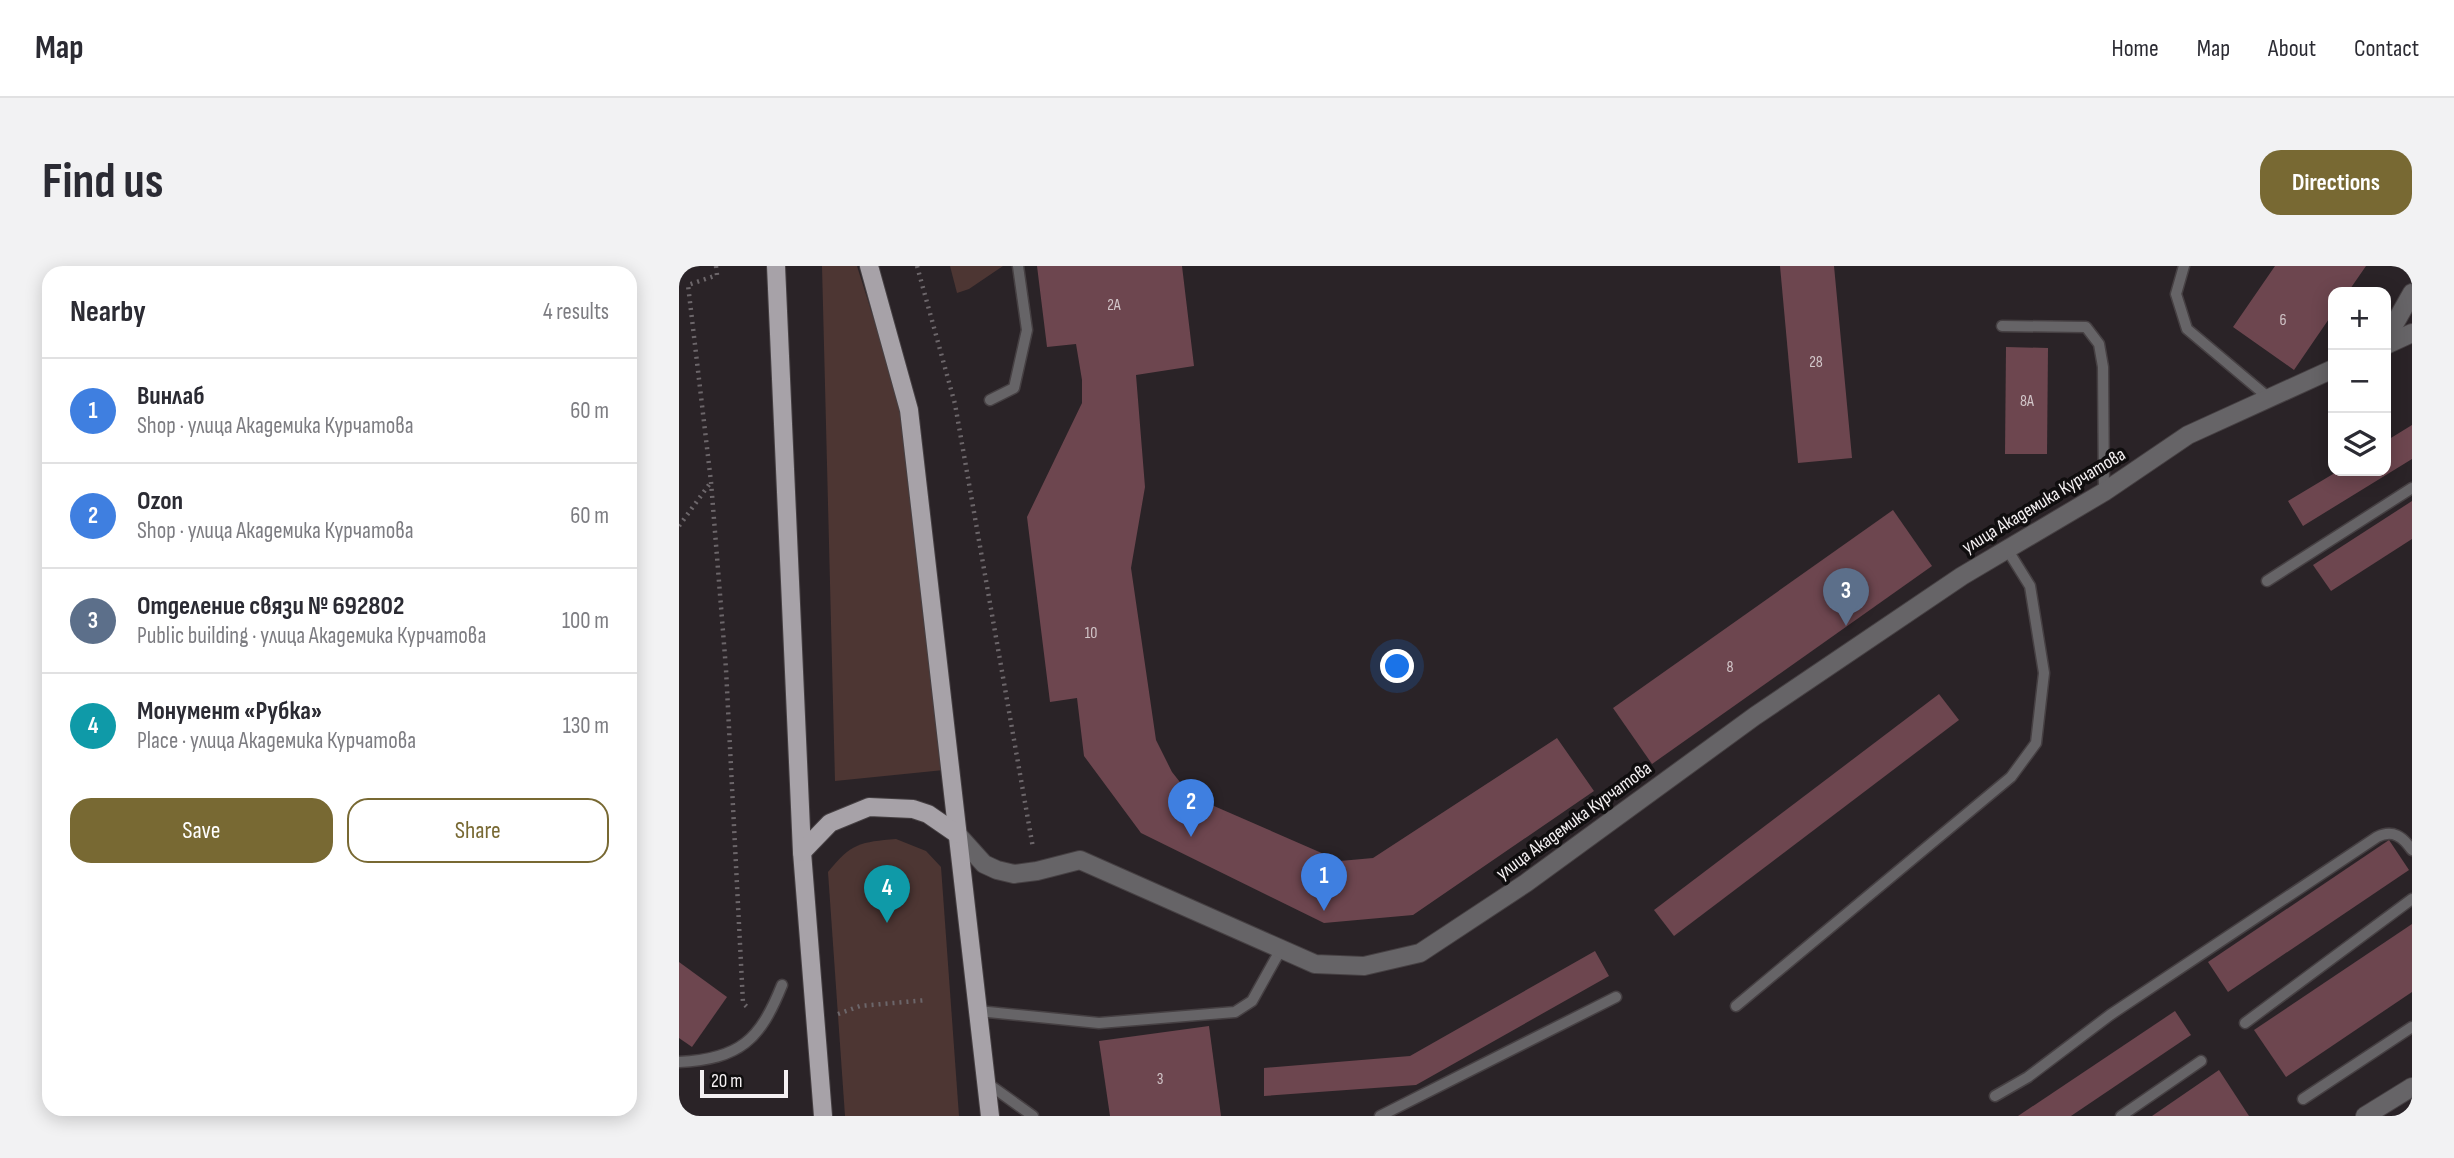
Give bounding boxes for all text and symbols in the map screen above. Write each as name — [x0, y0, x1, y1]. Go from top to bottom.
text: Map — [35, 28, 84, 68]
text: Home — [2111, 34, 2159, 63]
text: Map — [2197, 34, 2230, 63]
text: About — [2268, 34, 2316, 63]
text: Contact — [2354, 34, 2419, 63]
button: Directions — [2260, 150, 2412, 215]
text: Find us — [42, 153, 164, 212]
map controls — [2328, 287, 2391, 476]
button: + — [2328, 287, 2391, 350]
text: Nearby — [70, 294, 146, 330]
house number: 2А — [1107, 296, 1121, 315]
text: 4 results — [543, 298, 609, 326]
house number: 6 — [2279, 311, 2287, 330]
button: − — [2328, 350, 2391, 413]
house number: 28 — [1809, 353, 1823, 372]
text: Винлаб — [137, 381, 205, 412]
house number: 8А — [2020, 392, 2034, 411]
text: 1 — [88, 397, 98, 425]
text: 60 m — [570, 397, 609, 425]
text: Shop · улица Академика Курчатова — [137, 412, 414, 440]
button: layers — [2328, 413, 2391, 476]
street label: улица Академика Курчатова — [1958, 443, 2130, 559]
text: Ozon — [137, 486, 183, 517]
text: 2 — [88, 502, 98, 530]
text: 60 m — [570, 502, 609, 530]
text: Shop · улица Академика Курчатова — [137, 517, 414, 545]
pin: 3 — [1823, 568, 1869, 626]
text: Отделение связи № 692802 — [137, 591, 404, 622]
text: 3 — [88, 607, 98, 635]
text: 100 m — [562, 607, 609, 635]
text: Public building · улица Академика Курчатова — [137, 622, 486, 650]
house number: 10 — [1085, 624, 1097, 643]
your location — [1380, 649, 1414, 683]
house number: 8 — [1726, 658, 1734, 677]
text: Монумент «Рубка» — [137, 696, 322, 727]
text: 4 — [88, 712, 98, 740]
text: 130 m — [563, 712, 609, 740]
text: Place · улица Академика Курчатова — [137, 727, 416, 755]
street label: улица Академика Курчатова — [1492, 757, 1656, 885]
pin: 2 — [1168, 779, 1214, 837]
button: Save — [70, 798, 333, 863]
button: Share — [347, 798, 609, 863]
pin: 1 — [1301, 853, 1347, 911]
pin: 4 — [864, 865, 910, 923]
scale bar — [700, 1067, 787, 1099]
text: 20 m — [711, 1070, 743, 1093]
house number: 3 — [1157, 1070, 1163, 1089]

